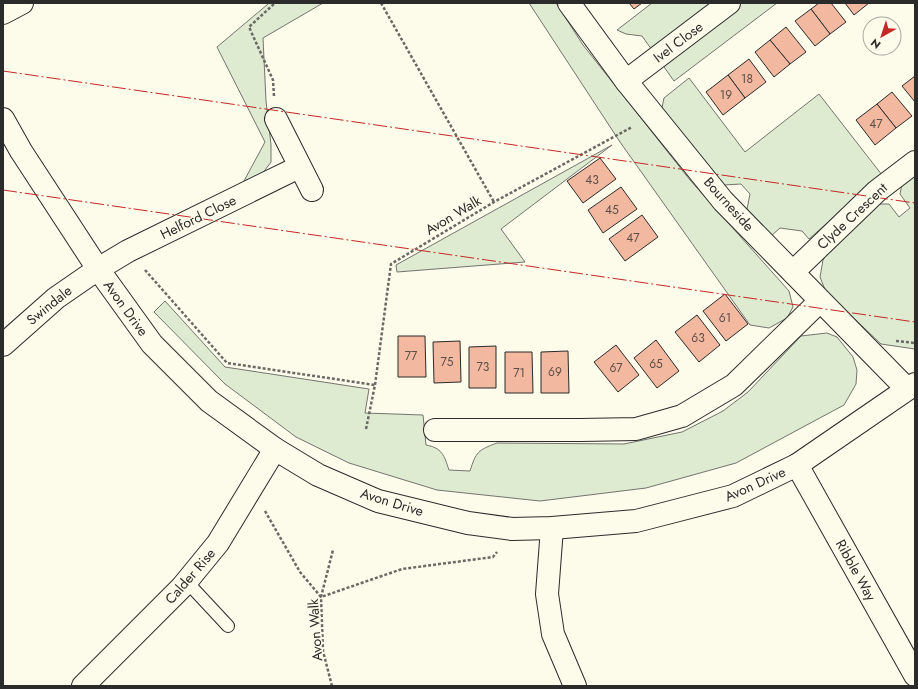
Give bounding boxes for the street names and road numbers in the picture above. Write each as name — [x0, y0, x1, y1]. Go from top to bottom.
street label: Ivel Close — [649, 17, 707, 67]
street label: Bourneside — [699, 173, 759, 235]
street label: Clyde Crescent — [812, 178, 892, 254]
street label: Helford Close — [157, 190, 239, 244]
street label: Avon Walk — [421, 190, 486, 240]
street label: Avon Drive — [99, 276, 153, 340]
street label: Swindale — [22, 280, 76, 330]
street label: Avon Drive — [721, 462, 789, 506]
street label: Avon Drive — [358, 483, 426, 521]
street label: Ribble Way — [831, 536, 881, 605]
street label: Calder Rise — [160, 544, 220, 608]
street label: Avon Walk — [303, 597, 327, 662]

